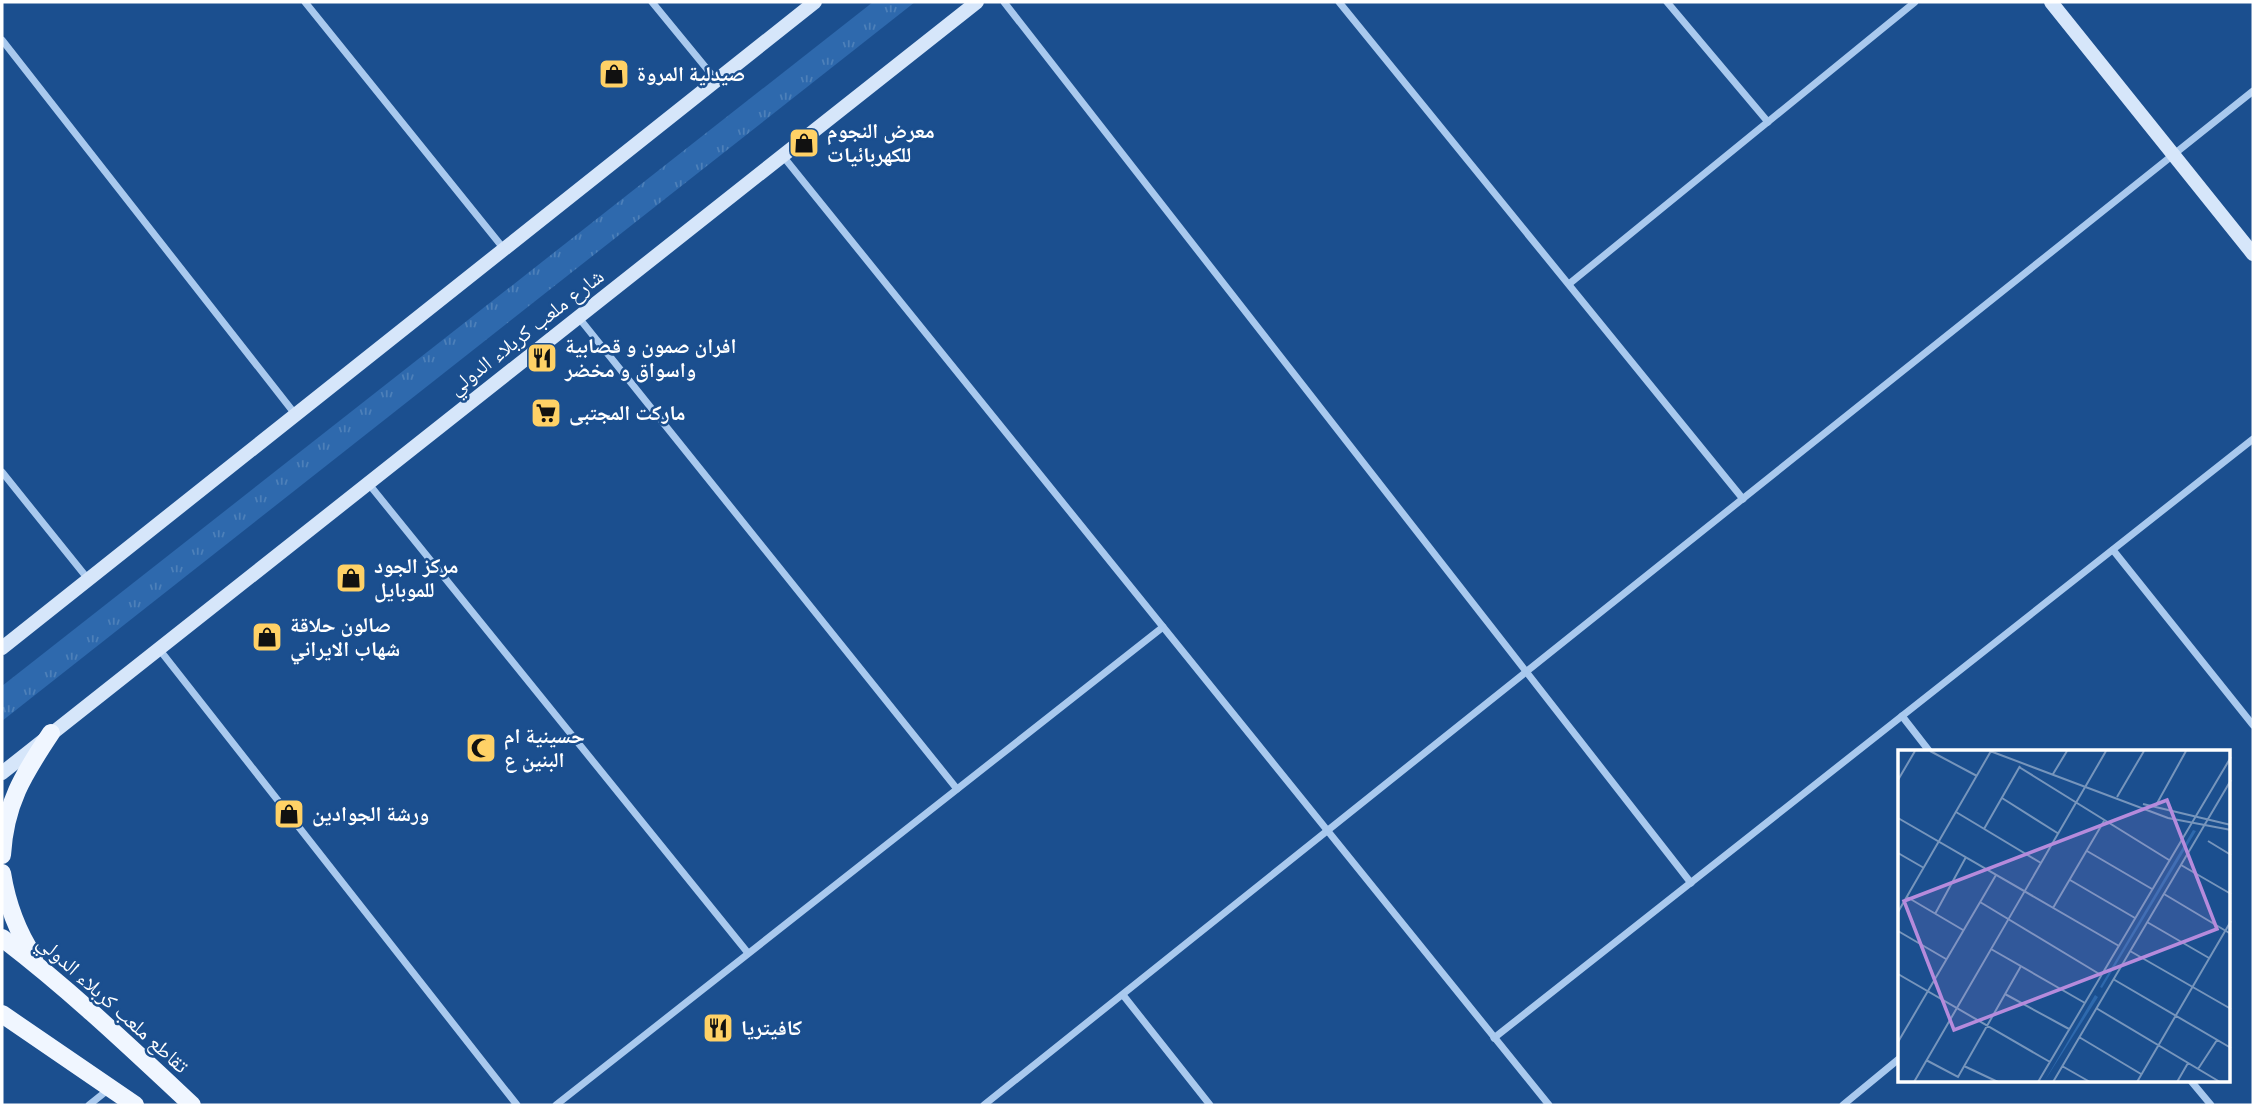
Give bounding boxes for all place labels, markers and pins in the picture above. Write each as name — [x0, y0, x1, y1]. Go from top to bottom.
shop icon: صيدلية المروة — [597, 57, 631, 91]
place label: صيدلية المروة — [637, 61, 745, 87]
place label: معرض النجوم للكهربائيات — [827, 118, 935, 168]
shop icon: معرض النجوم للكهربائيات — [787, 126, 821, 160]
place label: افران صمون و قصابية واسواق و مخضر — [564, 333, 736, 383]
restaurant icon: افران صمون و قصابية واسواق و مخضر — [525, 341, 559, 375]
supermarket icon: ماركت المجتبى — [529, 396, 563, 430]
place label: ماركت المجتبى — [569, 400, 686, 426]
place label: مركز الجود للموبايل — [374, 553, 459, 603]
shop icon: مركز الجود للموبايل — [334, 561, 368, 595]
place label: صالون حلاقة شهاب الايراني — [290, 612, 400, 665]
shop icon: صالون حلاقة شهاب الايراني — [250, 620, 284, 654]
place label: حسينية ام البنين ع — [504, 723, 585, 773]
mosque icon: حسينية ام البنين ع — [464, 731, 498, 765]
shop icon: ورشة الجوادين — [272, 797, 306, 831]
place label: ورشة الجوادين — [312, 801, 429, 827]
restaurant icon: كافيتريا — [701, 1011, 735, 1045]
place label: كافيتريا — [741, 1015, 802, 1041]

